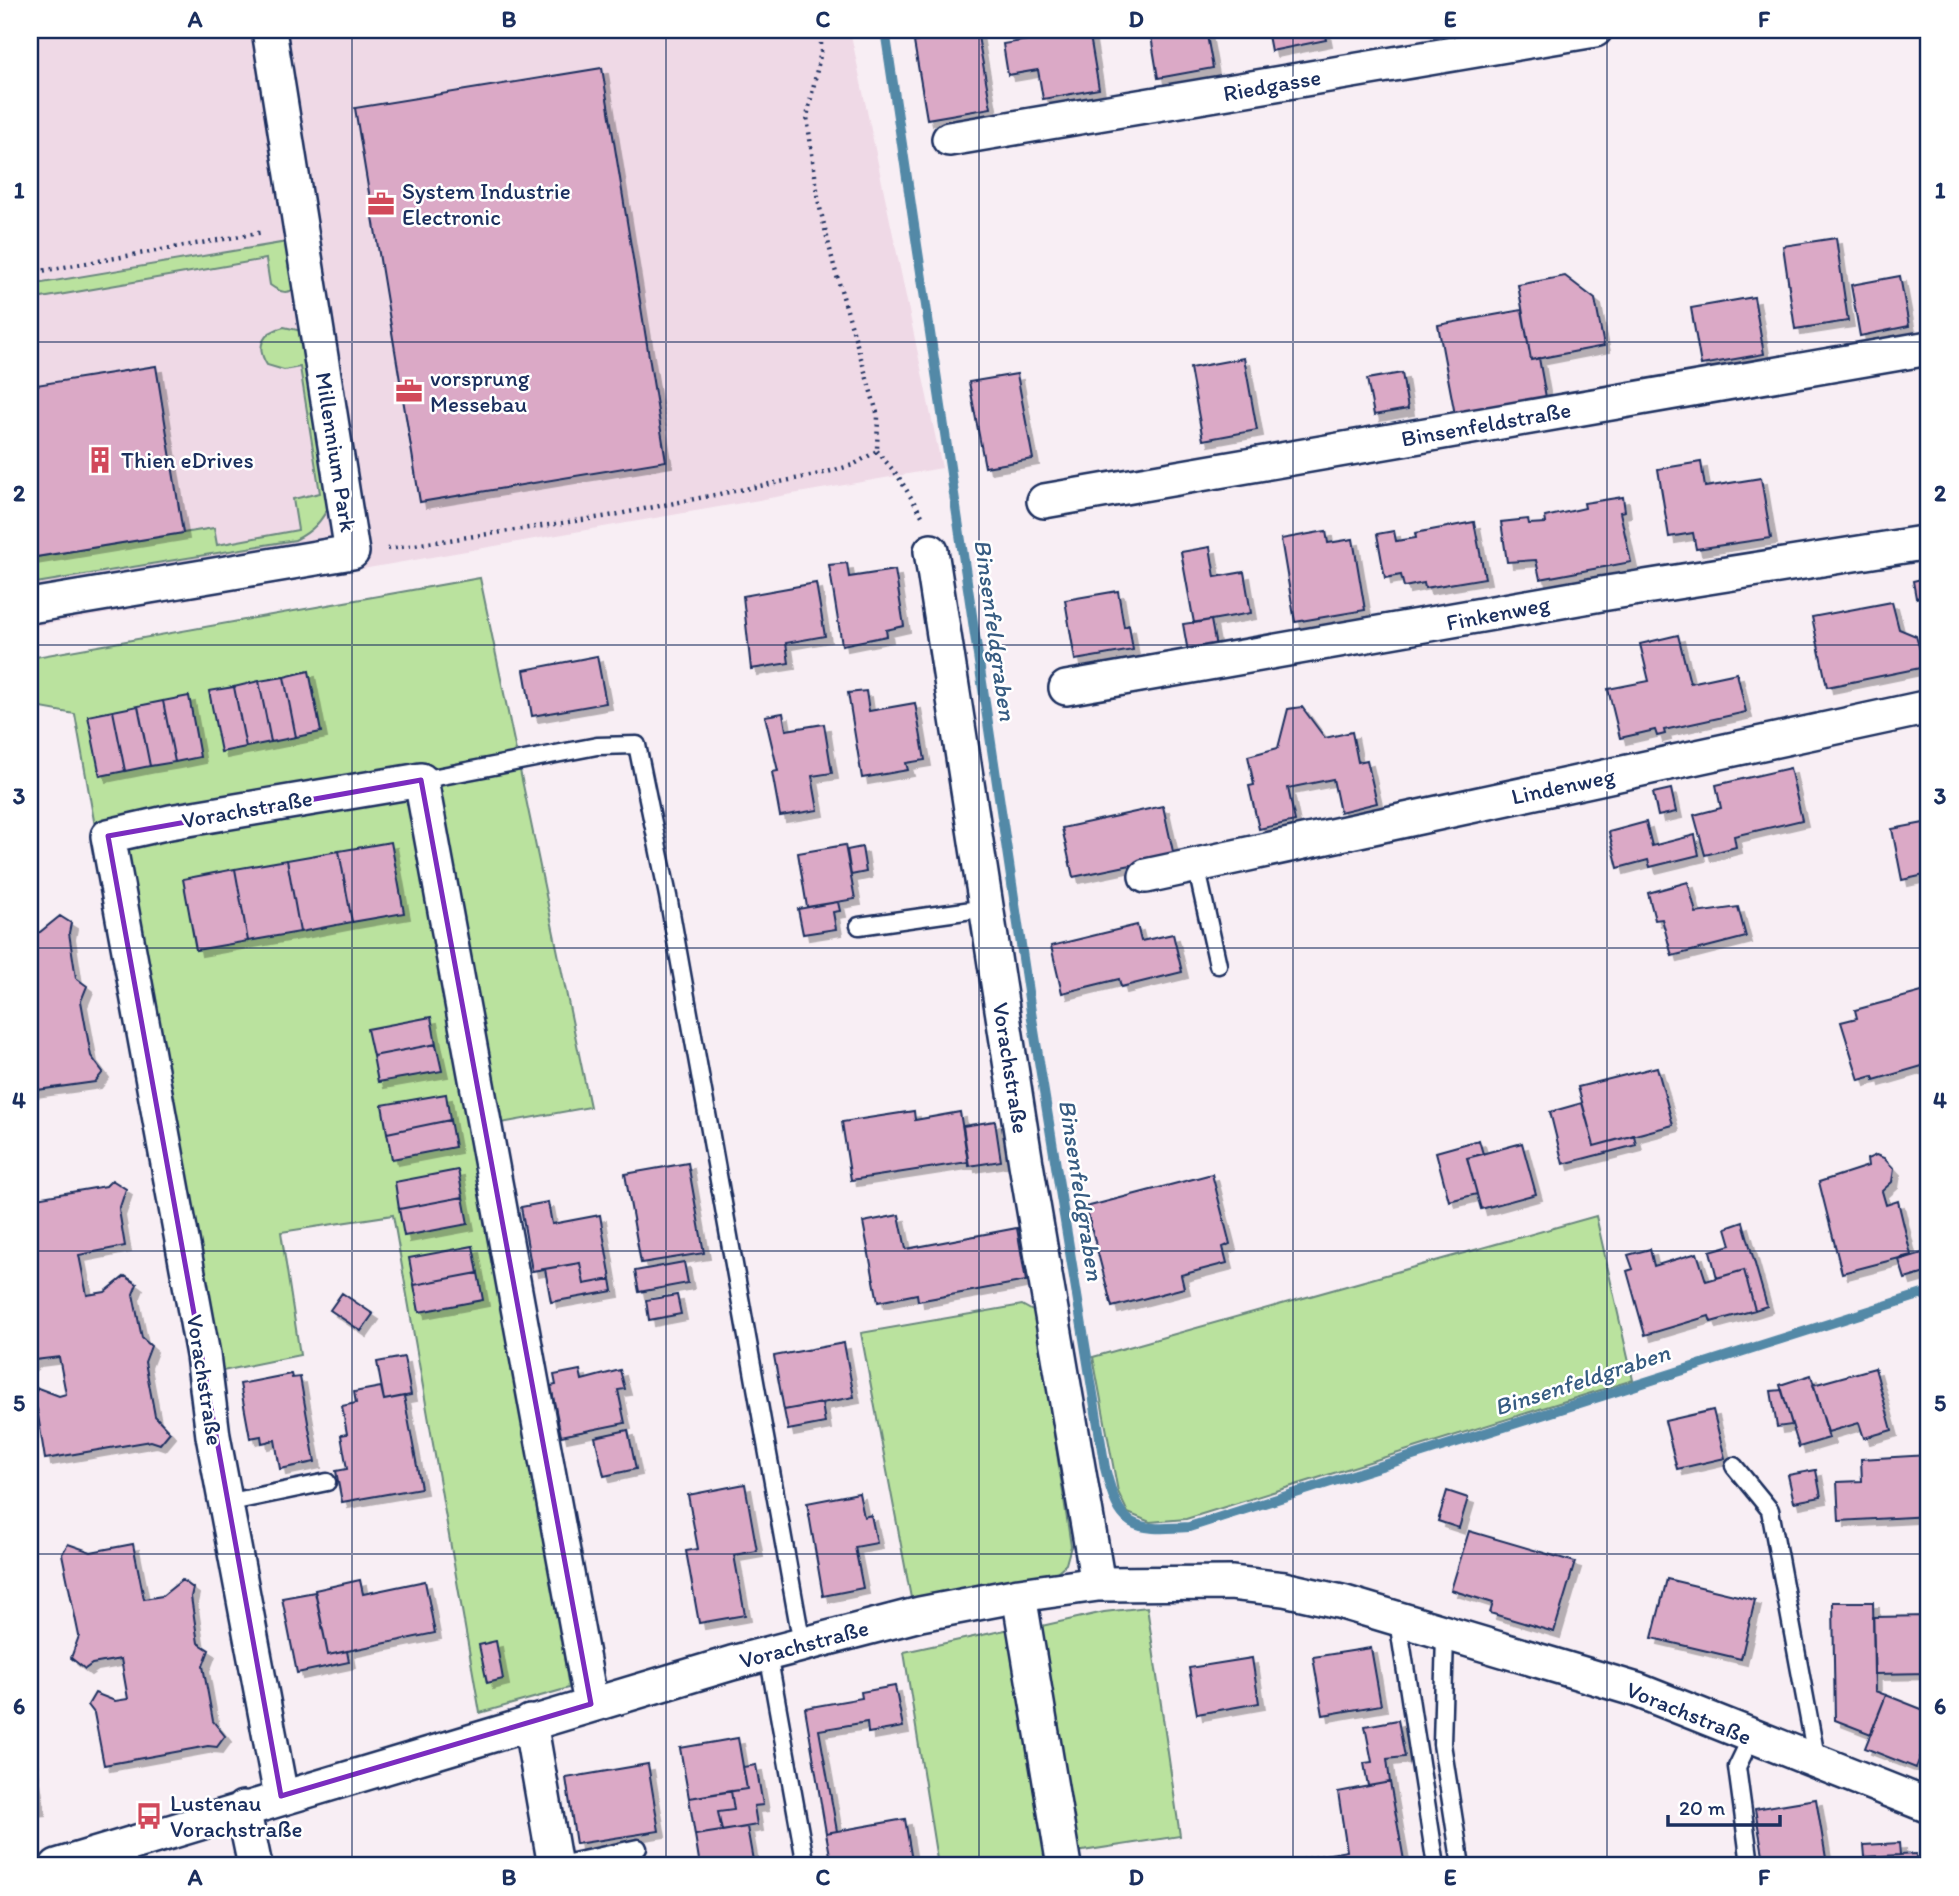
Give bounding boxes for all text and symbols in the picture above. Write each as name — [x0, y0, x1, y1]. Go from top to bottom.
text: A — [187, 5, 203, 33]
text: B — [502, 5, 517, 33]
text: C — [816, 5, 831, 33]
text: D — [1128, 5, 1144, 33]
text: E — [1444, 5, 1457, 33]
text: F — [1758, 5, 1771, 33]
street label: Riedgasse — [1221, 63, 1323, 107]
text: 1 — [14, 176, 25, 204]
text: 1 — [1935, 176, 1946, 204]
place label: System Industrie Electronic — [402, 177, 571, 231]
office icon: System Industrie Electronic — [366, 189, 396, 219]
place label: vorsprung Messebau — [430, 364, 530, 418]
street label: Millennium Park — [310, 370, 362, 534]
office icon: vorsprung Messebau — [394, 376, 424, 406]
street label: Binsenfeldstraße — [1399, 395, 1573, 453]
building icon: Thien eDrives — [85, 445, 115, 475]
place label: Thien eDrives — [121, 446, 254, 474]
text: 2 — [13, 479, 26, 507]
text: 2 — [1934, 479, 1947, 507]
water label: Binsenfeldgraben — [968, 537, 1023, 723]
street label: Finkenweg — [1444, 589, 1552, 637]
street label: Lindenweg — [1509, 761, 1618, 811]
text: 3 — [13, 782, 26, 810]
text: 3 — [1934, 782, 1947, 810]
street label: Vorachstraße — [179, 784, 315, 834]
street label: Vorachstraße — [987, 1000, 1035, 1136]
text: 4 — [12, 1086, 26, 1114]
text: 4 — [1933, 1086, 1947, 1114]
water label: Binsenfeldgraben — [1053, 1097, 1110, 1283]
street label: Vorachstraße — [181, 1312, 229, 1448]
water label: Binsenfeldgraben — [1490, 1337, 1674, 1422]
text: 5 — [13, 1389, 25, 1417]
text: 5 — [1934, 1389, 1946, 1417]
street label: Vorachstraße — [736, 1613, 872, 1675]
street label: Vorachstraße — [1622, 1675, 1756, 1751]
text: 6 — [13, 1692, 25, 1720]
text: 6 — [1934, 1692, 1946, 1720]
scale bar — [1668, 1784, 1780, 1828]
place label: Lustenau Vorachstraße — [170, 1789, 303, 1843]
text: 20 m — [1679, 1795, 1726, 1820]
bus stop icon: Lustenau Vorachstraße — [134, 1801, 164, 1831]
text: A — [187, 1863, 203, 1891]
text: B — [502, 1863, 517, 1891]
text: C — [816, 1863, 831, 1891]
text: D — [1128, 1863, 1144, 1891]
text: E — [1444, 1863, 1457, 1891]
text: F — [1758, 1863, 1771, 1891]

